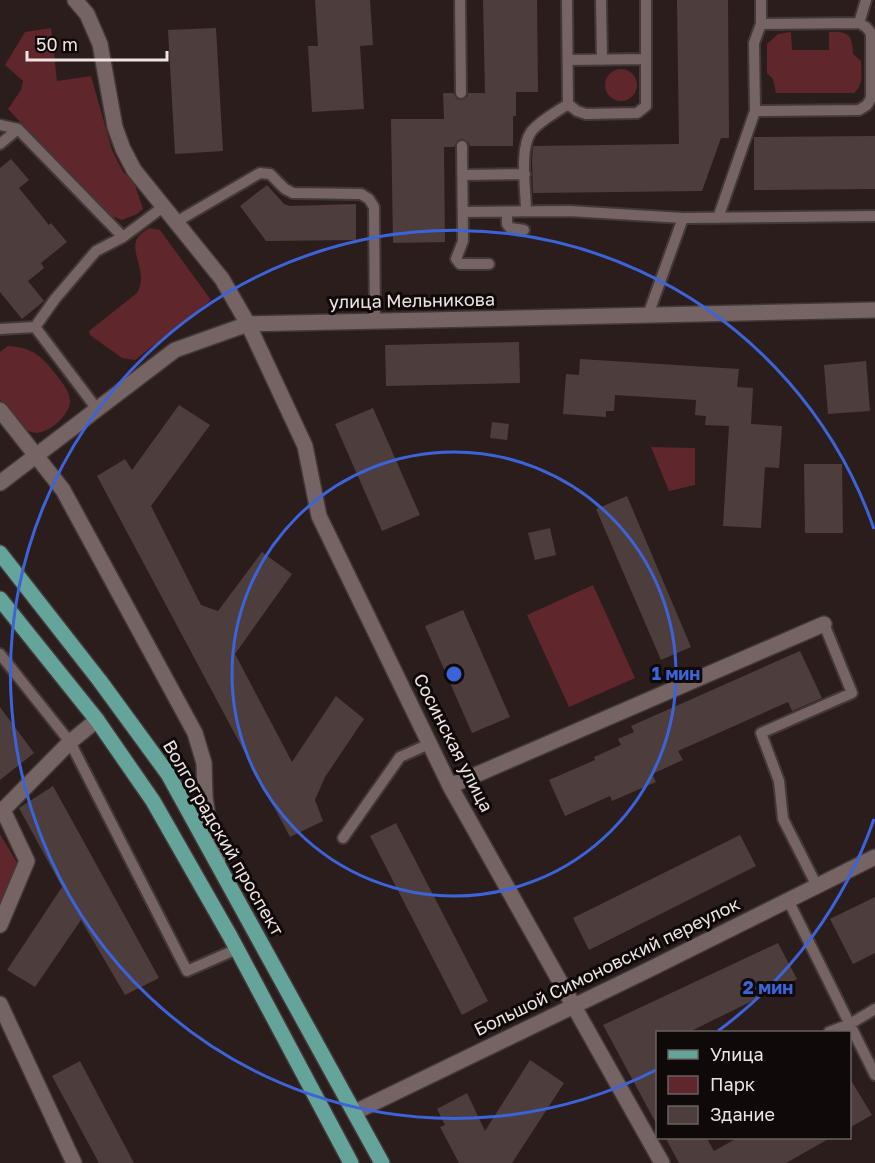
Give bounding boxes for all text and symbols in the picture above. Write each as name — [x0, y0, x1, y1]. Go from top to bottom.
scale bar — [27, 24, 166, 62]
text: 50 m — [36, 33, 78, 55]
street label: улица Мельникова — [329, 288, 495, 312]
text: 1 мин — [652, 662, 700, 684]
centre of rings — [444, 664, 464, 684]
street label: Сосинская улица — [409, 670, 498, 815]
street label: Волгоградский проспект — [159, 736, 289, 939]
street label: Большой Симоновский переулок — [470, 892, 743, 1040]
text: 2 мин — [743, 976, 793, 998]
legend — [656, 1031, 851, 1139]
text: Улица — [710, 1043, 764, 1065]
text: Парк — [710, 1073, 755, 1095]
text: Здание — [710, 1103, 775, 1125]

